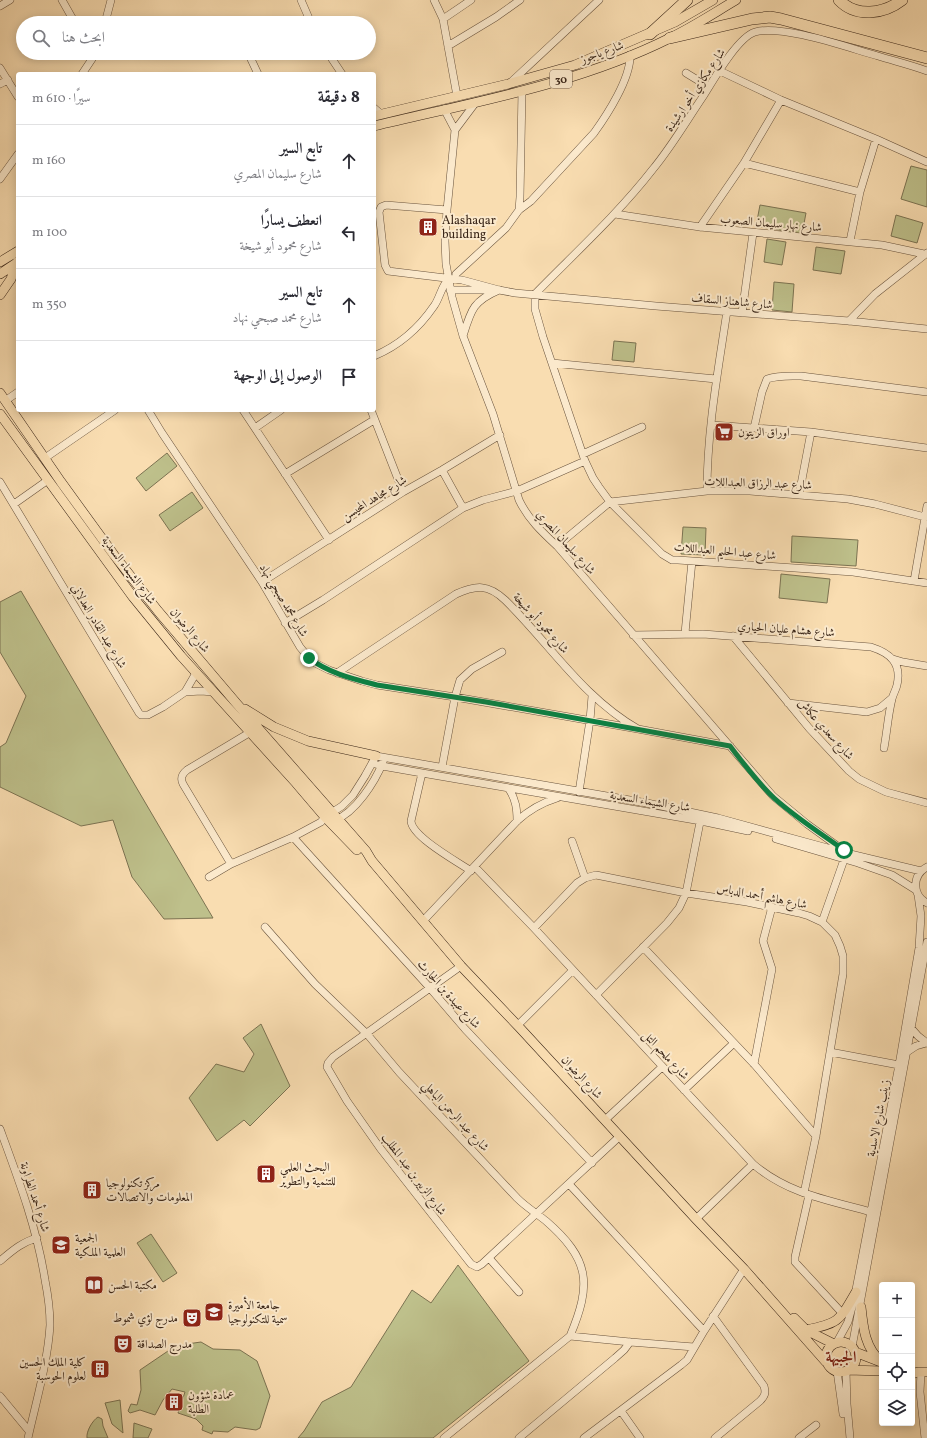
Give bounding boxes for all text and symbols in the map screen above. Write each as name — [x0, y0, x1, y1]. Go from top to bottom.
search box — [16, 16, 376, 60]
icon: search — [30, 27, 52, 49]
text: ابحث هنا — [62, 28, 105, 49]
street label: شارع ياجوز — [577, 38, 627, 70]
street label: شارع مكازي أخو ارشيدة — [661, 45, 731, 136]
road number: 30 — [550, 70, 572, 88]
text: 8 دقيقة — [318, 86, 360, 109]
text: سيرًا · 610 m — [32, 90, 91, 108]
text: تابع السير — [280, 139, 322, 160]
icon: ahead — [338, 150, 360, 172]
text: 160 m — [32, 152, 66, 170]
text: شارع سليمان المصري — [233, 166, 322, 184]
text: انعطف يسارًا — [261, 211, 322, 232]
street label: شارع نهار سليمان الصعوب — [719, 212, 823, 238]
place label: Alashaqar building — [442, 213, 496, 243]
building icon: Alashaqar building — [417, 216, 439, 238]
icon: left — [338, 222, 360, 244]
text: 100 m — [32, 224, 67, 242]
text: شارع محمود أبو شيخة — [239, 238, 322, 256]
text: تابع السير — [280, 283, 322, 304]
street label: شارع شاهناز السقاف — [690, 290, 773, 316]
icon: ahead — [338, 294, 360, 316]
text: 350 m — [32, 296, 67, 314]
text: شارع محمد صبحي نهاد — [233, 310, 322, 328]
text: الوصول إلى الوجهة — [234, 366, 322, 387]
icon: arrive — [338, 366, 360, 388]
supermarket icon: اوراق الزيتون — [713, 421, 735, 443]
place label: اوراق الزيتون — [738, 425, 790, 441]
street label: شارع مجاهد المحيسن — [339, 472, 411, 527]
street label: شارع عبد الرزاق العبداللات — [704, 474, 812, 496]
street label: شارع سليمان المصري — [530, 507, 599, 580]
street label: شارع الشيماء السعدية — [96, 533, 159, 609]
street label: شارع عبد الحليم العبداللات — [673, 540, 777, 567]
street label: شارع محمد صبحي نهاد — [252, 561, 311, 642]
street label: شارع عبد القادر العدلاني — [65, 581, 130, 673]
street label: شارع محمود أبو شيخة — [507, 589, 573, 659]
street label: شارع الرضوان — [164, 605, 213, 658]
street label: شارع هشام عليان الحياري — [736, 619, 835, 643]
route end — [300, 649, 318, 667]
street label: شارع سعدي عكاش — [792, 696, 857, 765]
street label: شارع الشيماء السعدية — [608, 788, 691, 818]
route start — [835, 841, 853, 859]
street label: شارع هاشم أحمد الدباس — [715, 879, 809, 917]
street label: شارع عبيدة بن الحارث — [412, 957, 484, 1034]
street label: شارع ملحم التل — [637, 1028, 692, 1085]
street label: شارع الرضوان — [556, 1053, 606, 1104]
street label: شارع عبد الرحمن الباهلي — [416, 1078, 492, 1158]
street label: زينب شارع الاسدية — [864, 1078, 896, 1159]
street label: شارع الزبير بن عبد المطلب — [376, 1130, 449, 1220]
street label: شارع أحمد الطراونة — [13, 1160, 54, 1235]
place label: البحث العلمي للتنمية والتطوير — [278, 1160, 336, 1190]
building icon: البحث العلمي للتنمية والتطوير — [255, 1163, 277, 1185]
place label: مركز تكنولوجيا المعلومات والاتصالات — [106, 1176, 193, 1206]
building icon: مركز تكنولوجيا المعلومات والاتصالات — [81, 1179, 103, 1201]
place label: الجمعية العلمية الملكية — [75, 1231, 126, 1261]
school or university icon: الجمعية العلمية الملكية — [50, 1234, 72, 1256]
library icon: مكتبة الحسن — [83, 1274, 105, 1296]
place label: مكتبة الحسن — [108, 1278, 157, 1294]
map controls — [879, 1282, 915, 1426]
button: + — [879, 1282, 915, 1318]
place label: جامعة الأميرة سمية للتكنولوجيا — [228, 1296, 288, 1328]
school or university icon: جامعة الأميرة سمية للتكنولوجيا — [203, 1301, 225, 1323]
theatre icon: مدرج لؤي شموط — [181, 1307, 203, 1329]
place label: مدرج لؤي شموط — [113, 1311, 178, 1329]
button: − — [879, 1318, 915, 1354]
theatre icon: مدرج الصداقة — [112, 1333, 134, 1355]
place label: مدرج الصداقة — [137, 1337, 192, 1355]
district label: الجبيهة — [826, 1347, 856, 1369]
button: locate — [879, 1354, 915, 1390]
place label: كلية الملك الحسين لعلوم الحوسبة — [19, 1355, 86, 1387]
building icon: كلية الملك الحسين لعلوم الحوسبة — [89, 1358, 111, 1380]
place label: عمادة شؤون الطلبة — [188, 1388, 234, 1418]
button: layers — [879, 1390, 915, 1426]
building icon: عمادة شؤون الطلبة — [163, 1391, 185, 1413]

